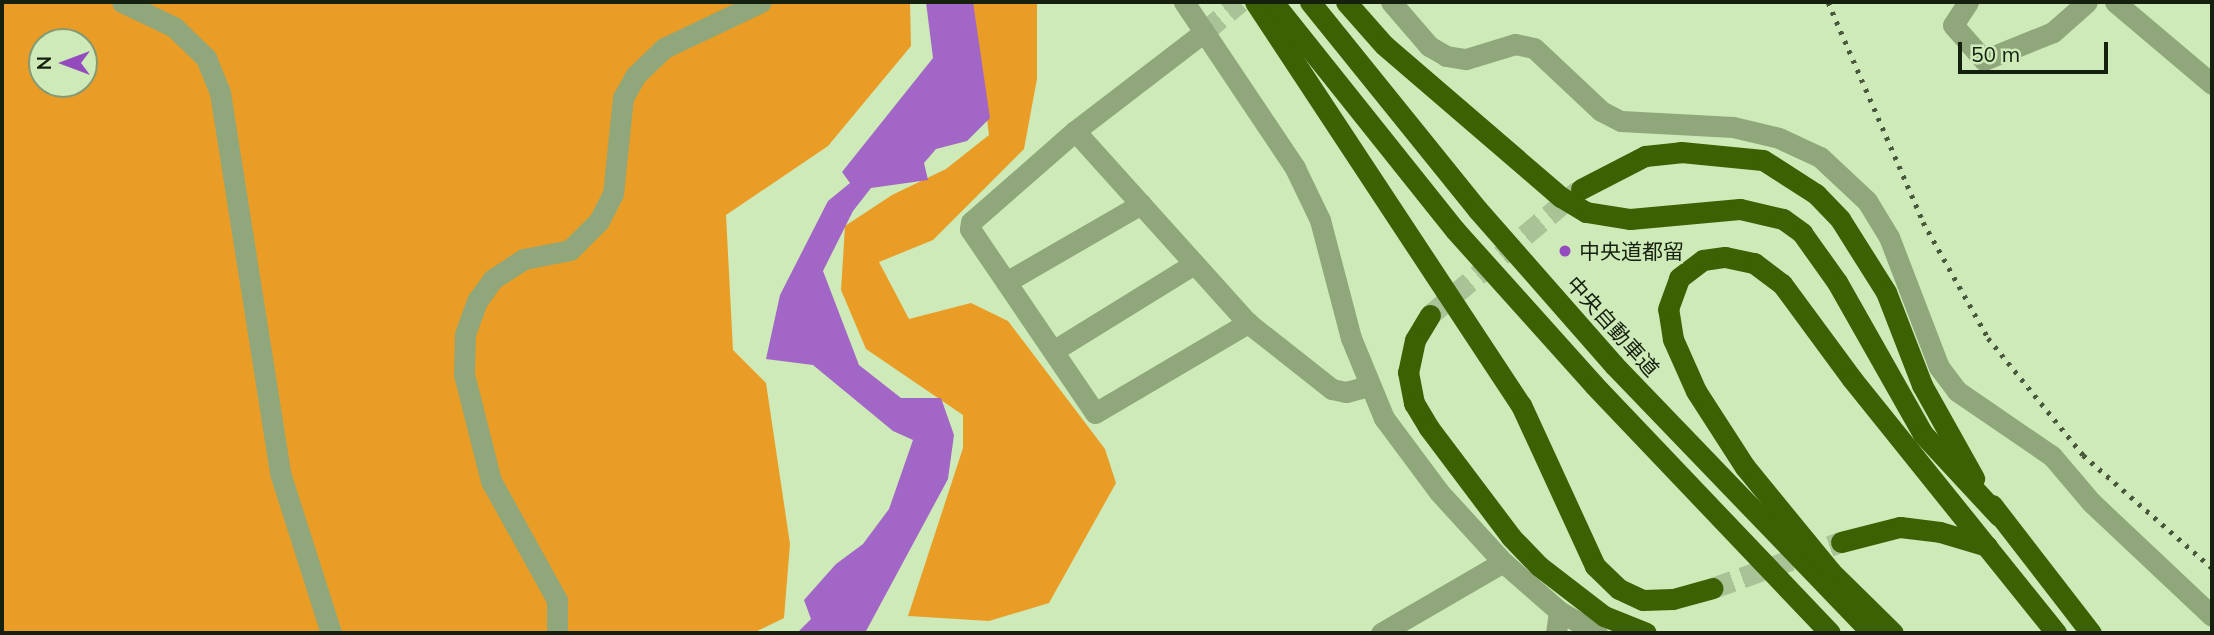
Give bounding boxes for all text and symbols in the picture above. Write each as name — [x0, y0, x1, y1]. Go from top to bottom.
north arrow — [28, 28, 98, 98]
scale bar — [1962, 28, 2112, 72]
text: 50 m — [1971, 41, 2020, 67]
text: N — [32, 56, 56, 70]
place label: 中央道都留 — [1579, 238, 1684, 264]
marker: 中央道都留 — [1557, 243, 1573, 259]
street label: 中央自動車道 — [1561, 271, 1665, 381]

